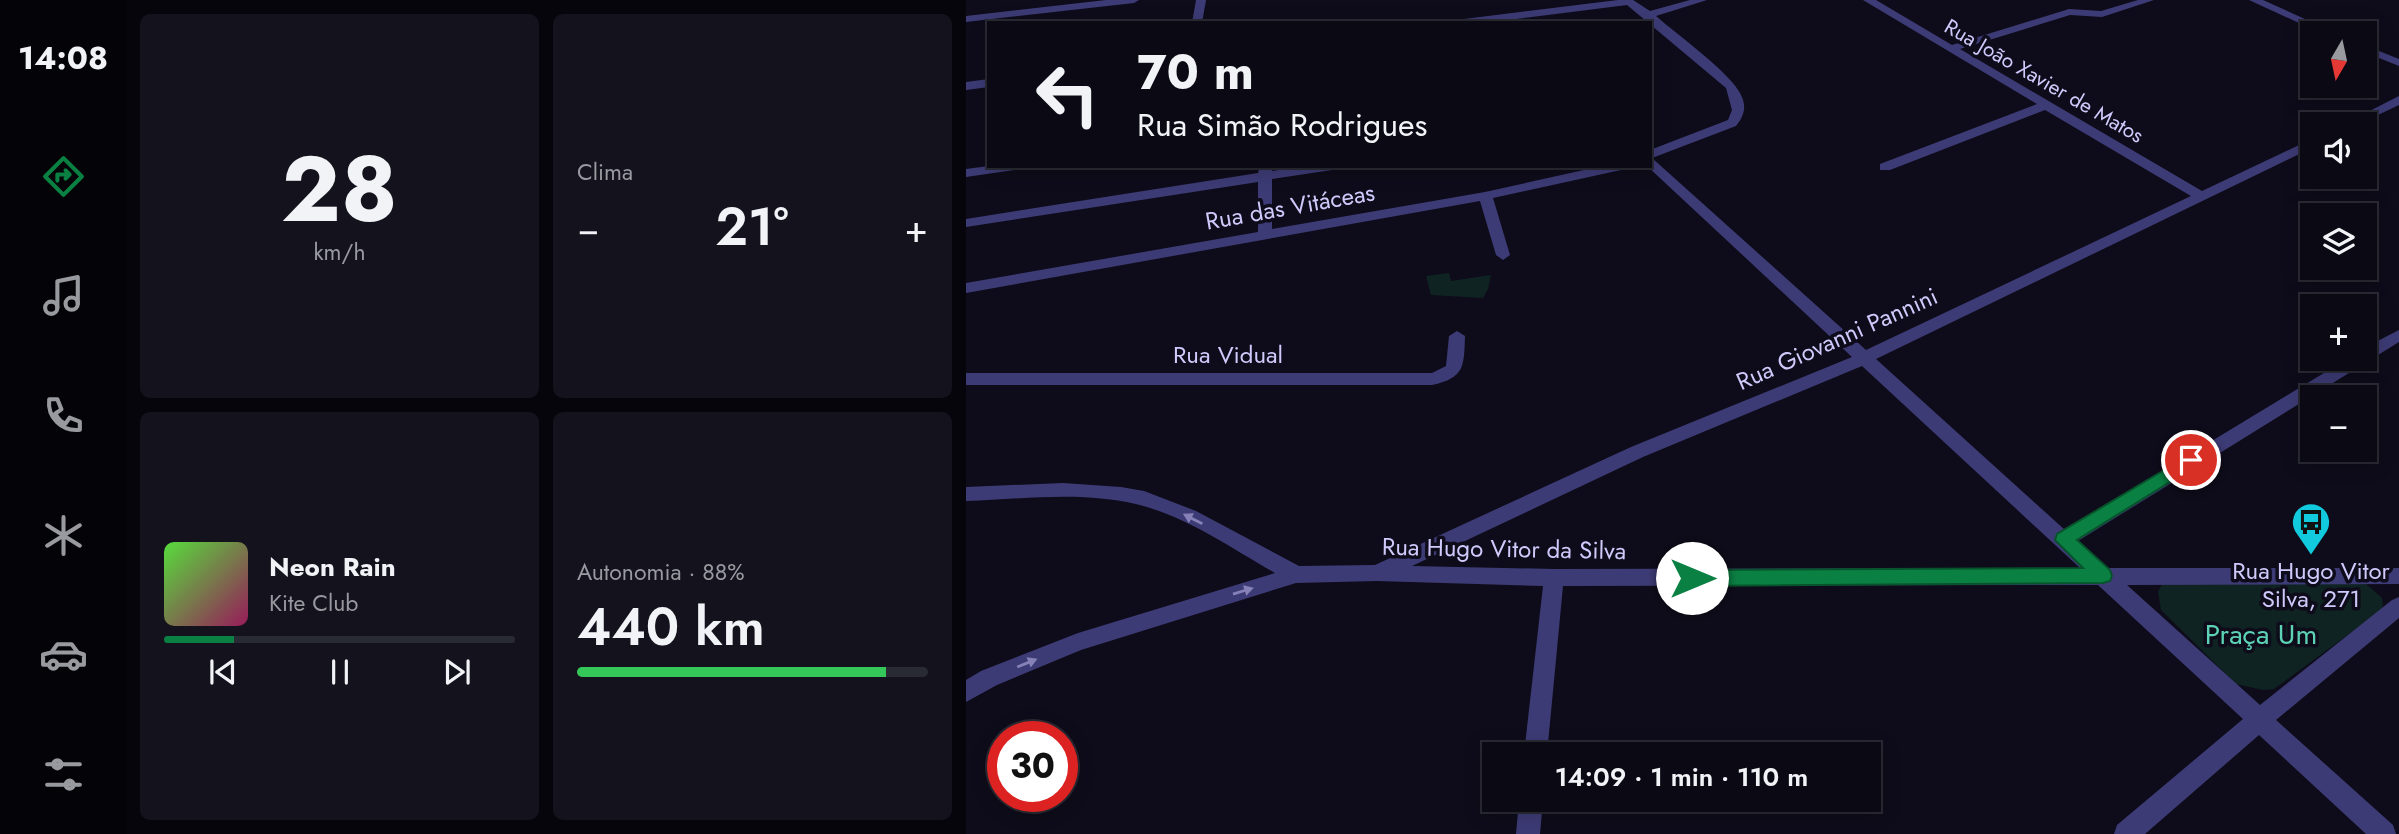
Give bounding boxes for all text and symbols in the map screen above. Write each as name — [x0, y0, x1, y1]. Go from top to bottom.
street label: Rua João Xavier de Matos — [1939, 12, 2149, 150]
north arrow — [2300, 21, 2376, 98]
map controls — [2300, 21, 2377, 462]
text: 14:08 — [18, 35, 108, 81]
text: 70 m — [1137, 37, 1254, 107]
icon: left — [1022, 49, 1113, 140]
text: Rua Simão Rodrigues — [1137, 102, 1427, 148]
button: sound — [2300, 112, 2377, 189]
text: 28 — [281, 124, 398, 255]
icon: directions — [39, 152, 88, 201]
text: Clima — [577, 155, 633, 189]
street label: Rua das Vitáceas — [1202, 174, 1377, 239]
text: 21° — [715, 189, 789, 265]
text: − — [577, 201, 599, 256]
text: + — [905, 201, 928, 256]
button: layers — [2300, 203, 2377, 280]
text: km/h — [314, 235, 365, 269]
icon: music — [39, 271, 88, 320]
street label: Rua Giovanni Pannini — [1730, 278, 1943, 399]
button: + — [2300, 294, 2377, 371]
street label: Rua Vidual — [1173, 337, 1283, 372]
button: − — [2300, 385, 2377, 462]
icon: phone — [39, 391, 88, 440]
pin — [2161, 430, 2221, 490]
icon: arrive — [2172, 441, 2210, 479]
bus stop icon: Rua Hugo Vitor Silva, 271 — [2290, 501, 2332, 556]
icon: climate — [39, 511, 88, 560]
one-way arrow — [1182, 514, 1202, 526]
street label: Rua Hugo Vitor da Silva — [1382, 529, 1626, 568]
position arrow — [1655, 541, 1729, 615]
text: Neon Rain — [269, 548, 396, 586]
place label: Rua Hugo Vitor Silva, 271 — [2232, 553, 2391, 616]
text: Autonomia · 88% — [577, 555, 745, 589]
one-way arrow — [1233, 585, 1254, 596]
text: Kite Club — [269, 586, 358, 620]
text: 440 km — [577, 589, 765, 665]
park label: Praça Um — [2205, 614, 2317, 655]
icon: car — [39, 630, 88, 679]
icon: previous — [204, 653, 242, 691]
icon: pause — [321, 653, 359, 691]
icon: next — [438, 653, 476, 691]
one-way arrow — [1017, 657, 1038, 668]
speed limit sign: 30 — [987, 721, 1078, 812]
icon: filters — [39, 750, 88, 799]
text: 14:09 · 1 min · 110 m — [1555, 758, 1808, 796]

